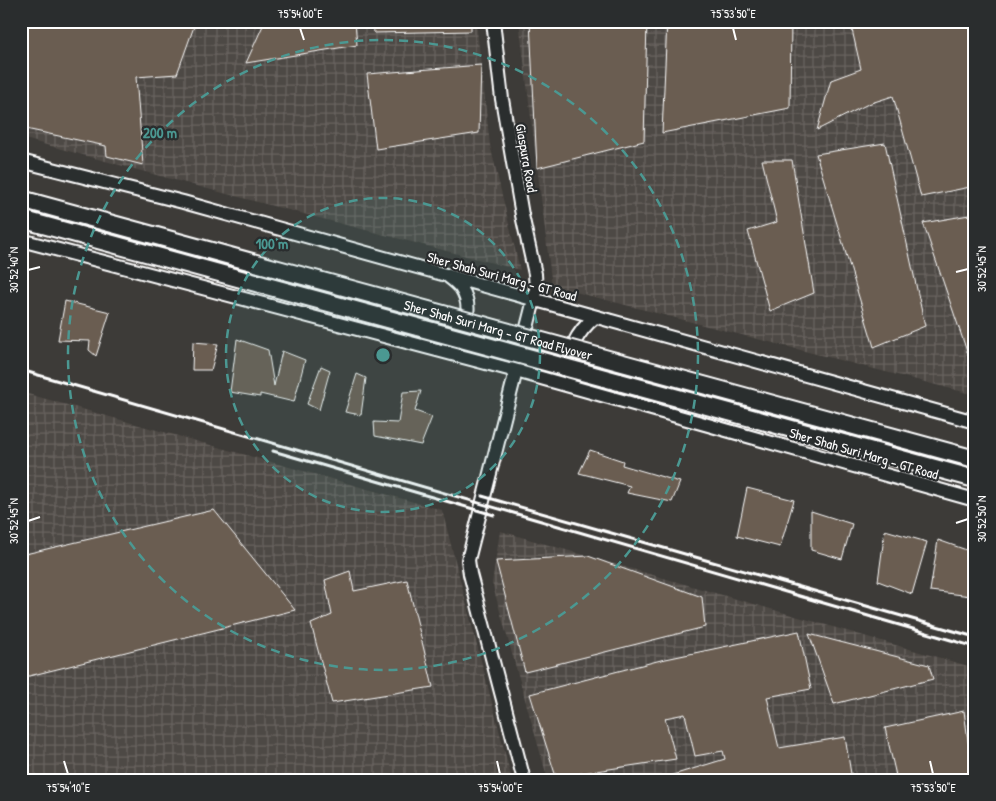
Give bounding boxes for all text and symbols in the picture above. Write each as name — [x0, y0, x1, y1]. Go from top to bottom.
text: 75°54'00"E — [277, 5, 323, 22]
text: 75°53'50"E — [710, 5, 756, 22]
text: 200 m — [143, 122, 177, 143]
street label: Giaspura Road — [511, 122, 542, 195]
text: 100 m — [256, 233, 288, 254]
text: 30°52'45"N — [973, 246, 990, 292]
text: 30°52'40"N — [5, 247, 22, 293]
street label: Sher Shah Suri Marg - GT Road — [425, 247, 579, 306]
street label: Sher Shah Suri Marg - GT Road Flyover — [402, 294, 596, 364]
centre of rings — [374, 346, 392, 364]
street label: Sher Shah Suri Marg - GT Road — [787, 423, 941, 484]
text: 30°52'50"N — [973, 496, 990, 542]
text: 30°52'45"N — [5, 498, 22, 544]
text: 75°54'10"E — [46, 779, 91, 796]
text: 75°54'00"E — [477, 779, 523, 796]
text: 75°53'50"E — [910, 779, 956, 796]

